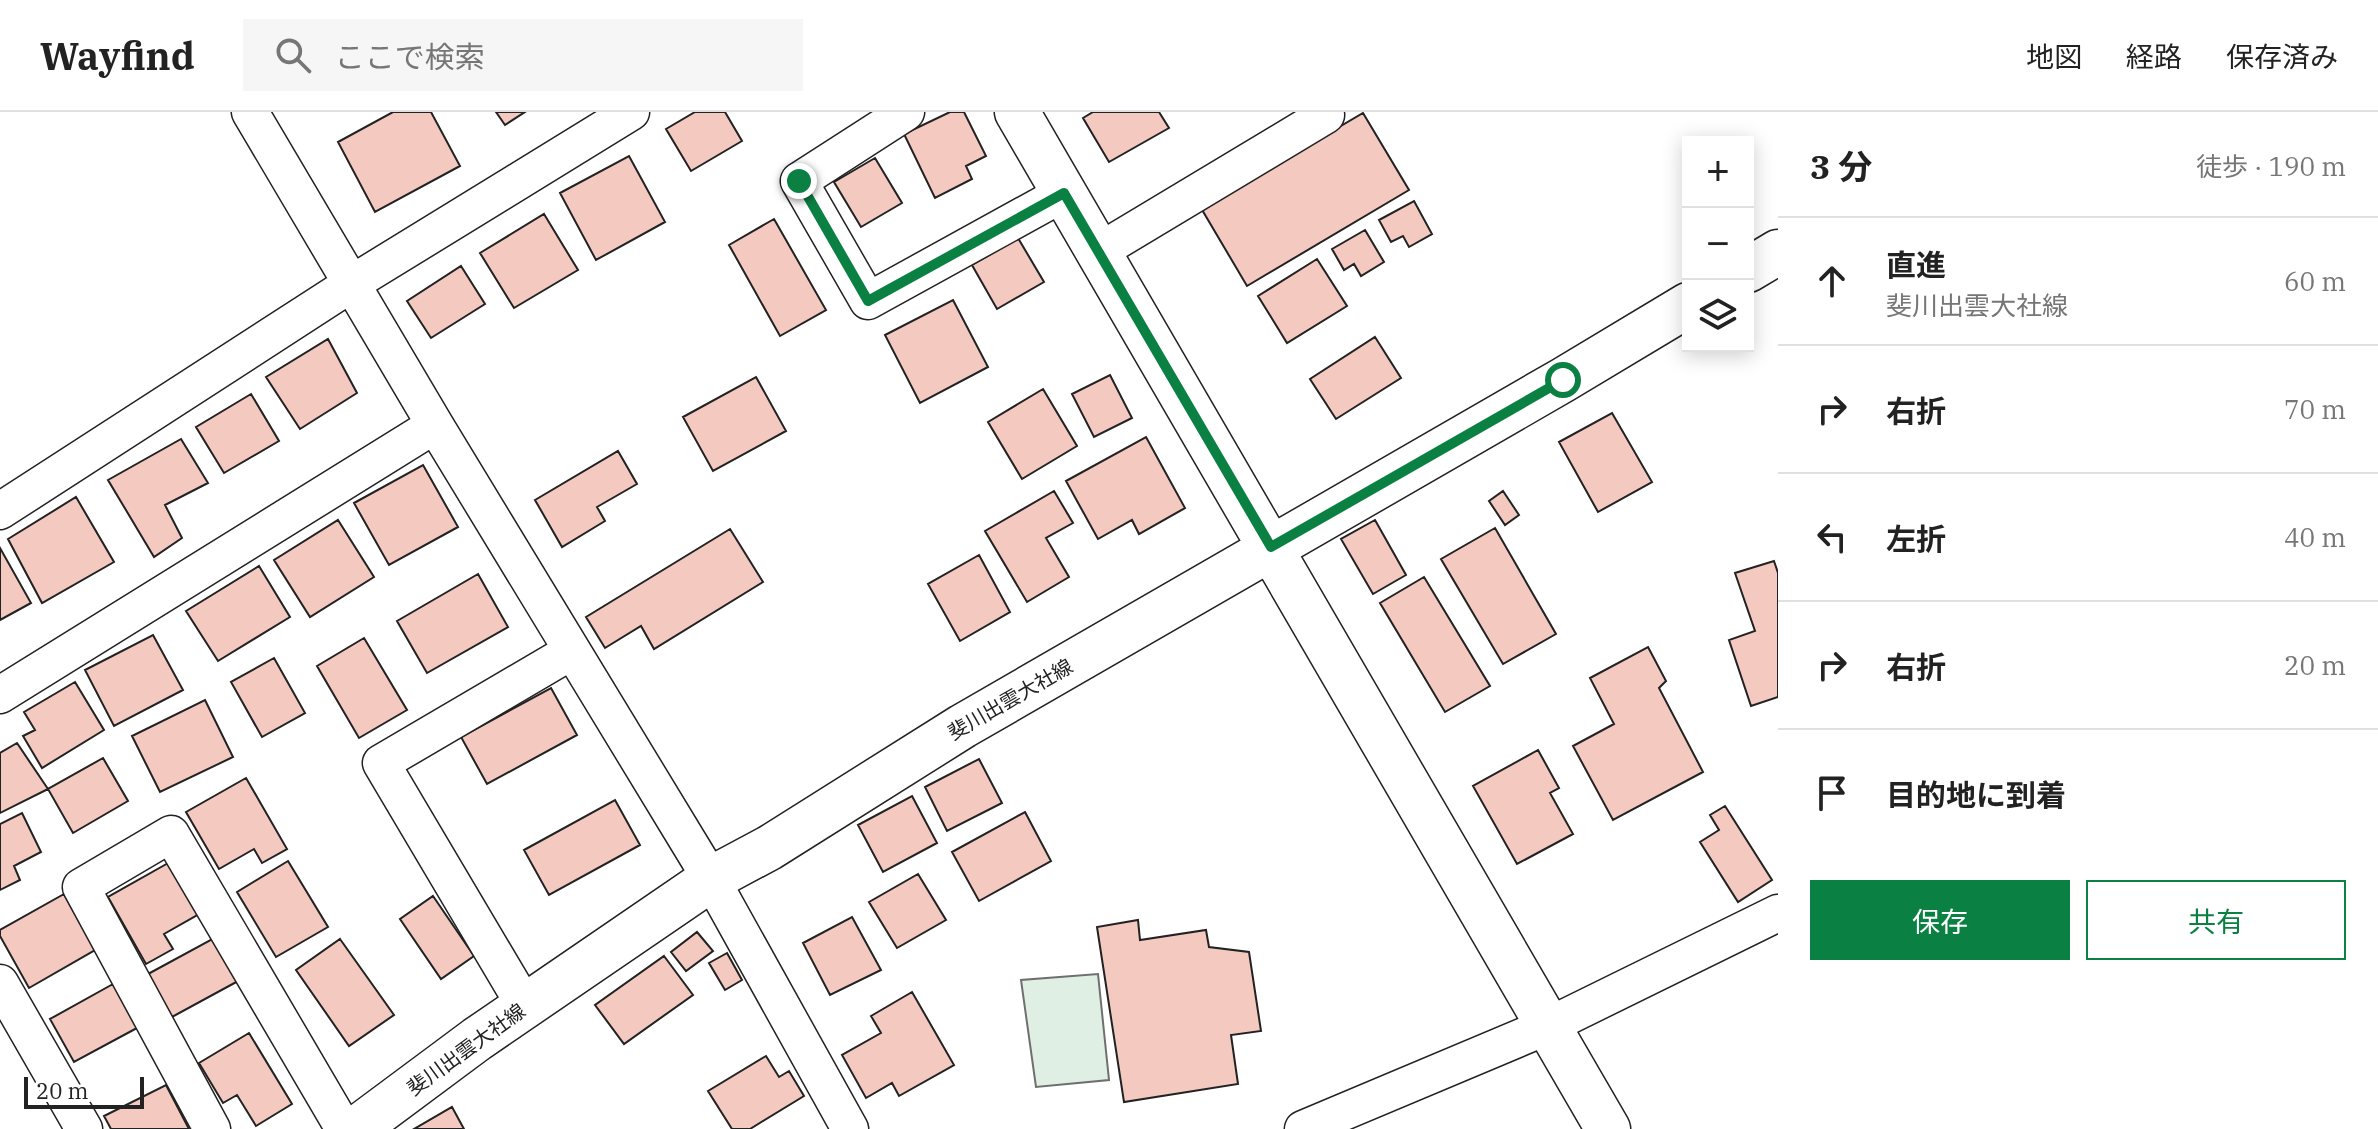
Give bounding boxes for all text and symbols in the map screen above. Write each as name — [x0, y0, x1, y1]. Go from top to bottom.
search box — [243, 19, 803, 91]
text: Wayfind — [40, 31, 195, 80]
icon: search — [271, 33, 315, 77]
text: ここで検索 — [335, 37, 485, 76]
text: 地図 — [2026, 38, 2082, 75]
text: 経路 — [2126, 38, 2182, 75]
text: 保存済み — [2226, 38, 2338, 75]
map controls — [1682, 136, 1754, 352]
button: + — [1682, 136, 1754, 208]
text: 3 分 — [1810, 144, 1872, 188]
text: 徒歩 · 190 m — [2196, 149, 2346, 183]
route end — [781, 163, 817, 199]
button: − — [1682, 208, 1754, 280]
text: 直進 — [1886, 245, 1946, 284]
icon: ahead — [1810, 259, 1854, 303]
text: 60 m — [2284, 264, 2346, 298]
button: layers — [1682, 280, 1754, 352]
text: 斐川出雲大社線 — [1886, 288, 2068, 322]
route start — [1545, 362, 1581, 398]
icon: right — [1810, 387, 1854, 431]
text: 右折 — [1886, 391, 1946, 430]
text: 70 m — [2284, 392, 2346, 426]
icon: left — [1810, 515, 1854, 559]
text: 左折 — [1886, 519, 1946, 558]
text: 40 m — [2284, 520, 2346, 554]
icon: right — [1810, 643, 1854, 687]
text: 右折 — [1886, 647, 1946, 686]
text: 20 m — [2284, 648, 2346, 682]
street label: 斐川出雲大社線 — [943, 652, 1077, 746]
icon: arrive — [1810, 771, 1854, 815]
text: 目的地に到着 — [1886, 775, 2066, 814]
button: 保存 — [1810, 880, 2070, 960]
button: 共有 — [2086, 880, 2346, 960]
street label: 斐川出雲大社線 — [401, 997, 531, 1101]
scale bar — [24, 1073, 144, 1109]
text: 20 m — [36, 1076, 88, 1105]

